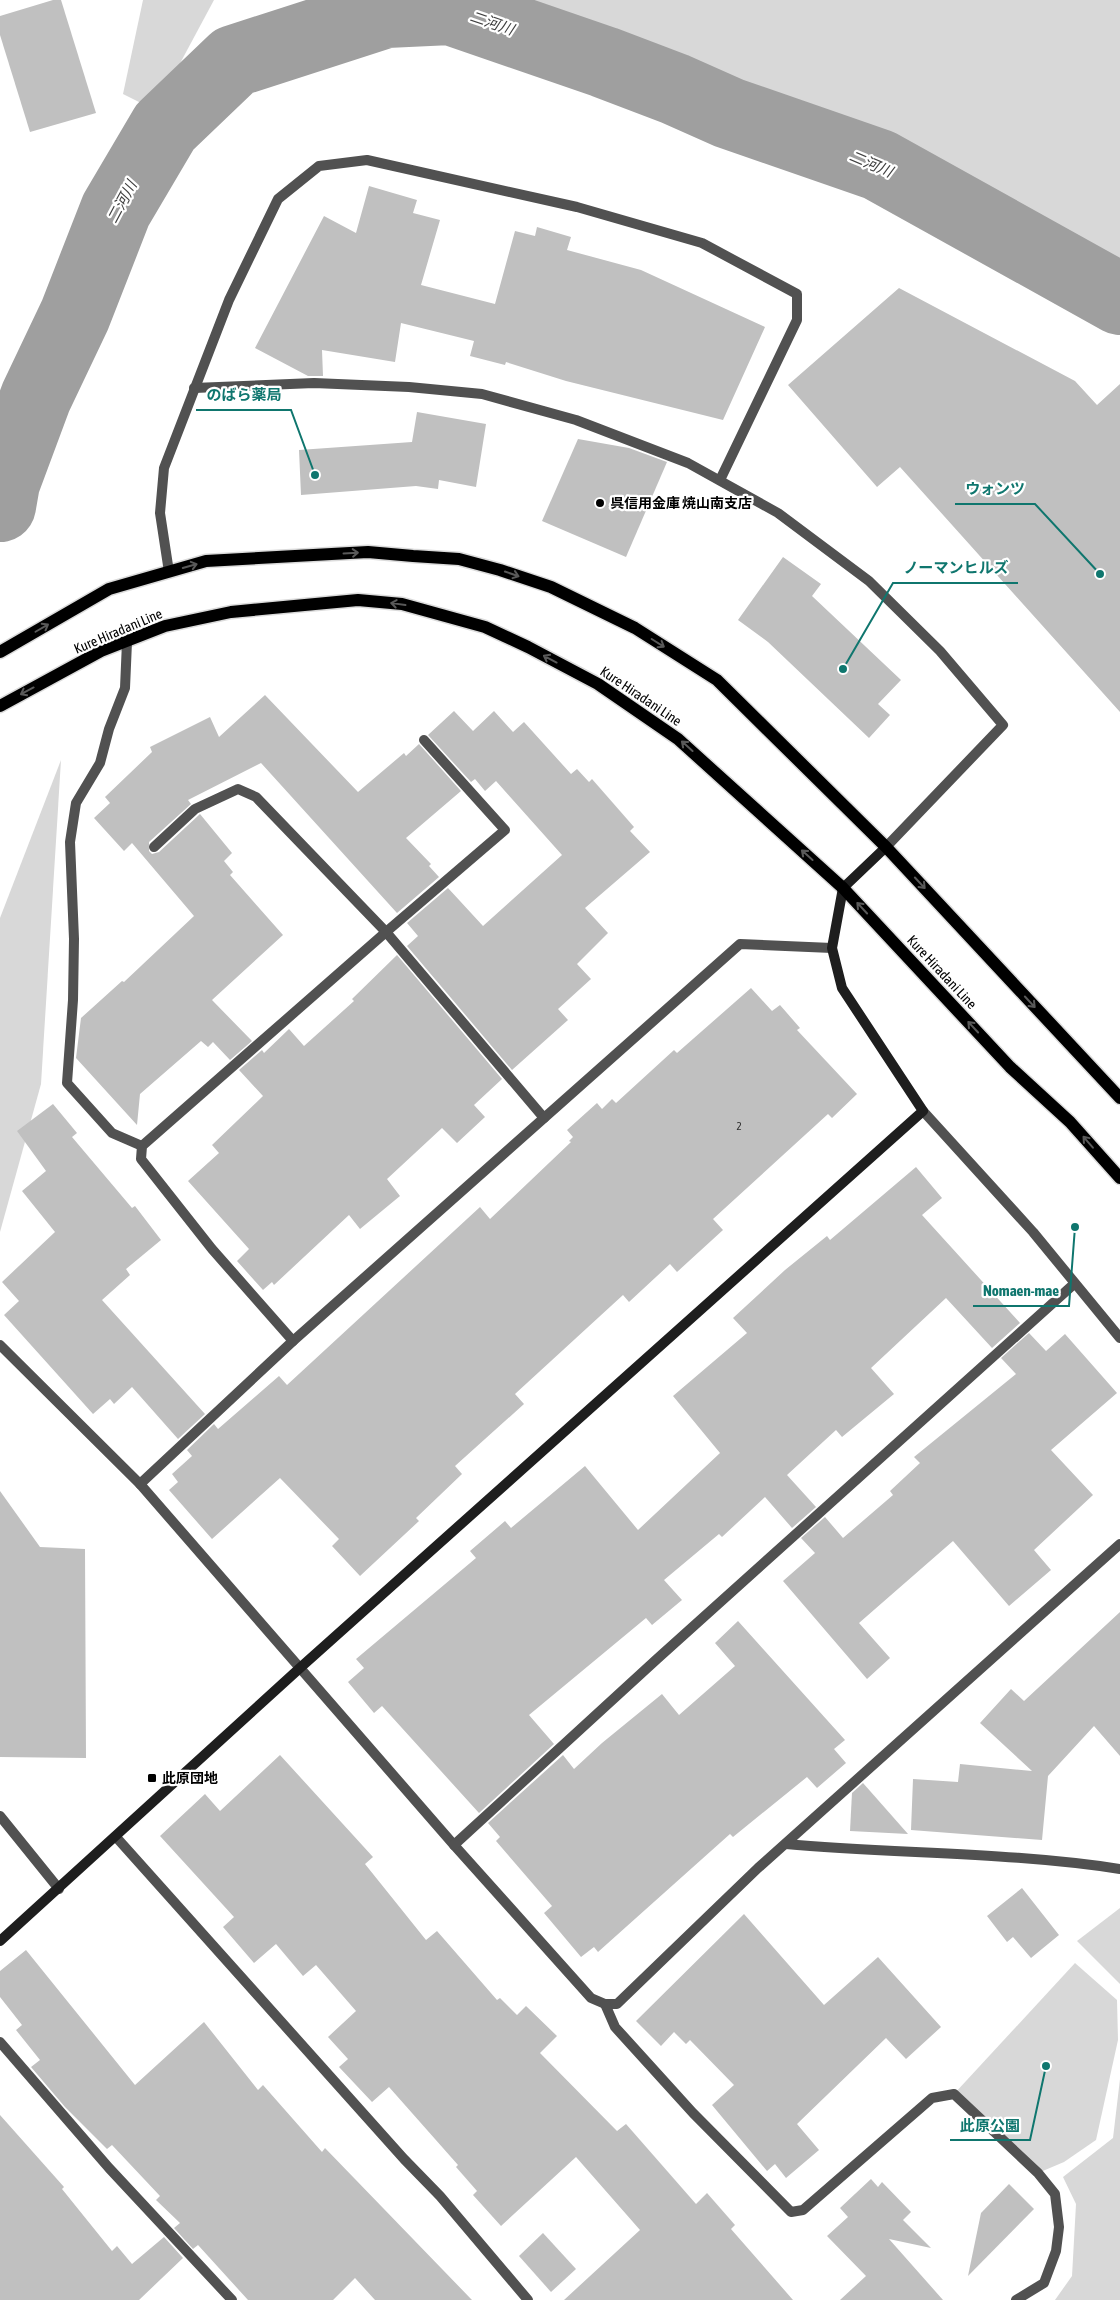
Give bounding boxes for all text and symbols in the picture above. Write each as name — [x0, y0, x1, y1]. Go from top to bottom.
water label: 二河川 — [468, 7, 518, 39]
water label: 二河川 — [847, 147, 897, 181]
water label: 二河川 — [103, 176, 141, 226]
callout: のばら薬局 — [196, 380, 291, 410]
text: のばら薬局 — [206, 386, 282, 403]
callout: ウォンツ — [955, 474, 1035, 504]
text: ウォンツ — [965, 480, 1025, 497]
place label: 呉信用金庫 焼山南支店 — [610, 495, 752, 511]
marker: 呉信用金庫 焼山南支店 — [594, 497, 606, 509]
one-way arrow — [343, 549, 359, 558]
callout: ノーマンヒルズ — [893, 553, 1018, 583]
text: ノーマンヒルズ — [903, 559, 1009, 576]
one-way arrow — [181, 560, 197, 570]
one-way arrow — [503, 570, 519, 579]
one-way arrow — [390, 599, 406, 609]
street label: Kure Hiradani Line — [71, 605, 165, 657]
one-way arrow — [35, 622, 49, 632]
one-way arrow — [651, 638, 665, 648]
one-way arrow — [544, 653, 558, 663]
street label: Kure Hiradani Line — [597, 663, 685, 729]
one-way arrow — [20, 687, 35, 696]
one-way arrow — [680, 741, 693, 752]
one-way arrow — [801, 849, 814, 861]
one-way arrow — [914, 877, 926, 889]
one-way arrow — [856, 902, 868, 915]
street label: Kure Hiradani Line — [904, 932, 980, 1012]
one-way arrow — [1025, 995, 1036, 1008]
one-way arrow — [967, 1021, 979, 1034]
house number: 2 — [736, 1120, 742, 1132]
one-way arrow — [1082, 1135, 1094, 1148]
callout: Nomaen-mae — [973, 1276, 1069, 1306]
text: Nomaen-mae — [983, 1282, 1059, 1299]
place label: 此原団地 — [162, 1770, 218, 1786]
marker: 此原団地 — [146, 1772, 158, 1784]
callout: 此原公園 — [950, 2110, 1030, 2140]
text: 此原公園 — [960, 2117, 1020, 2134]

